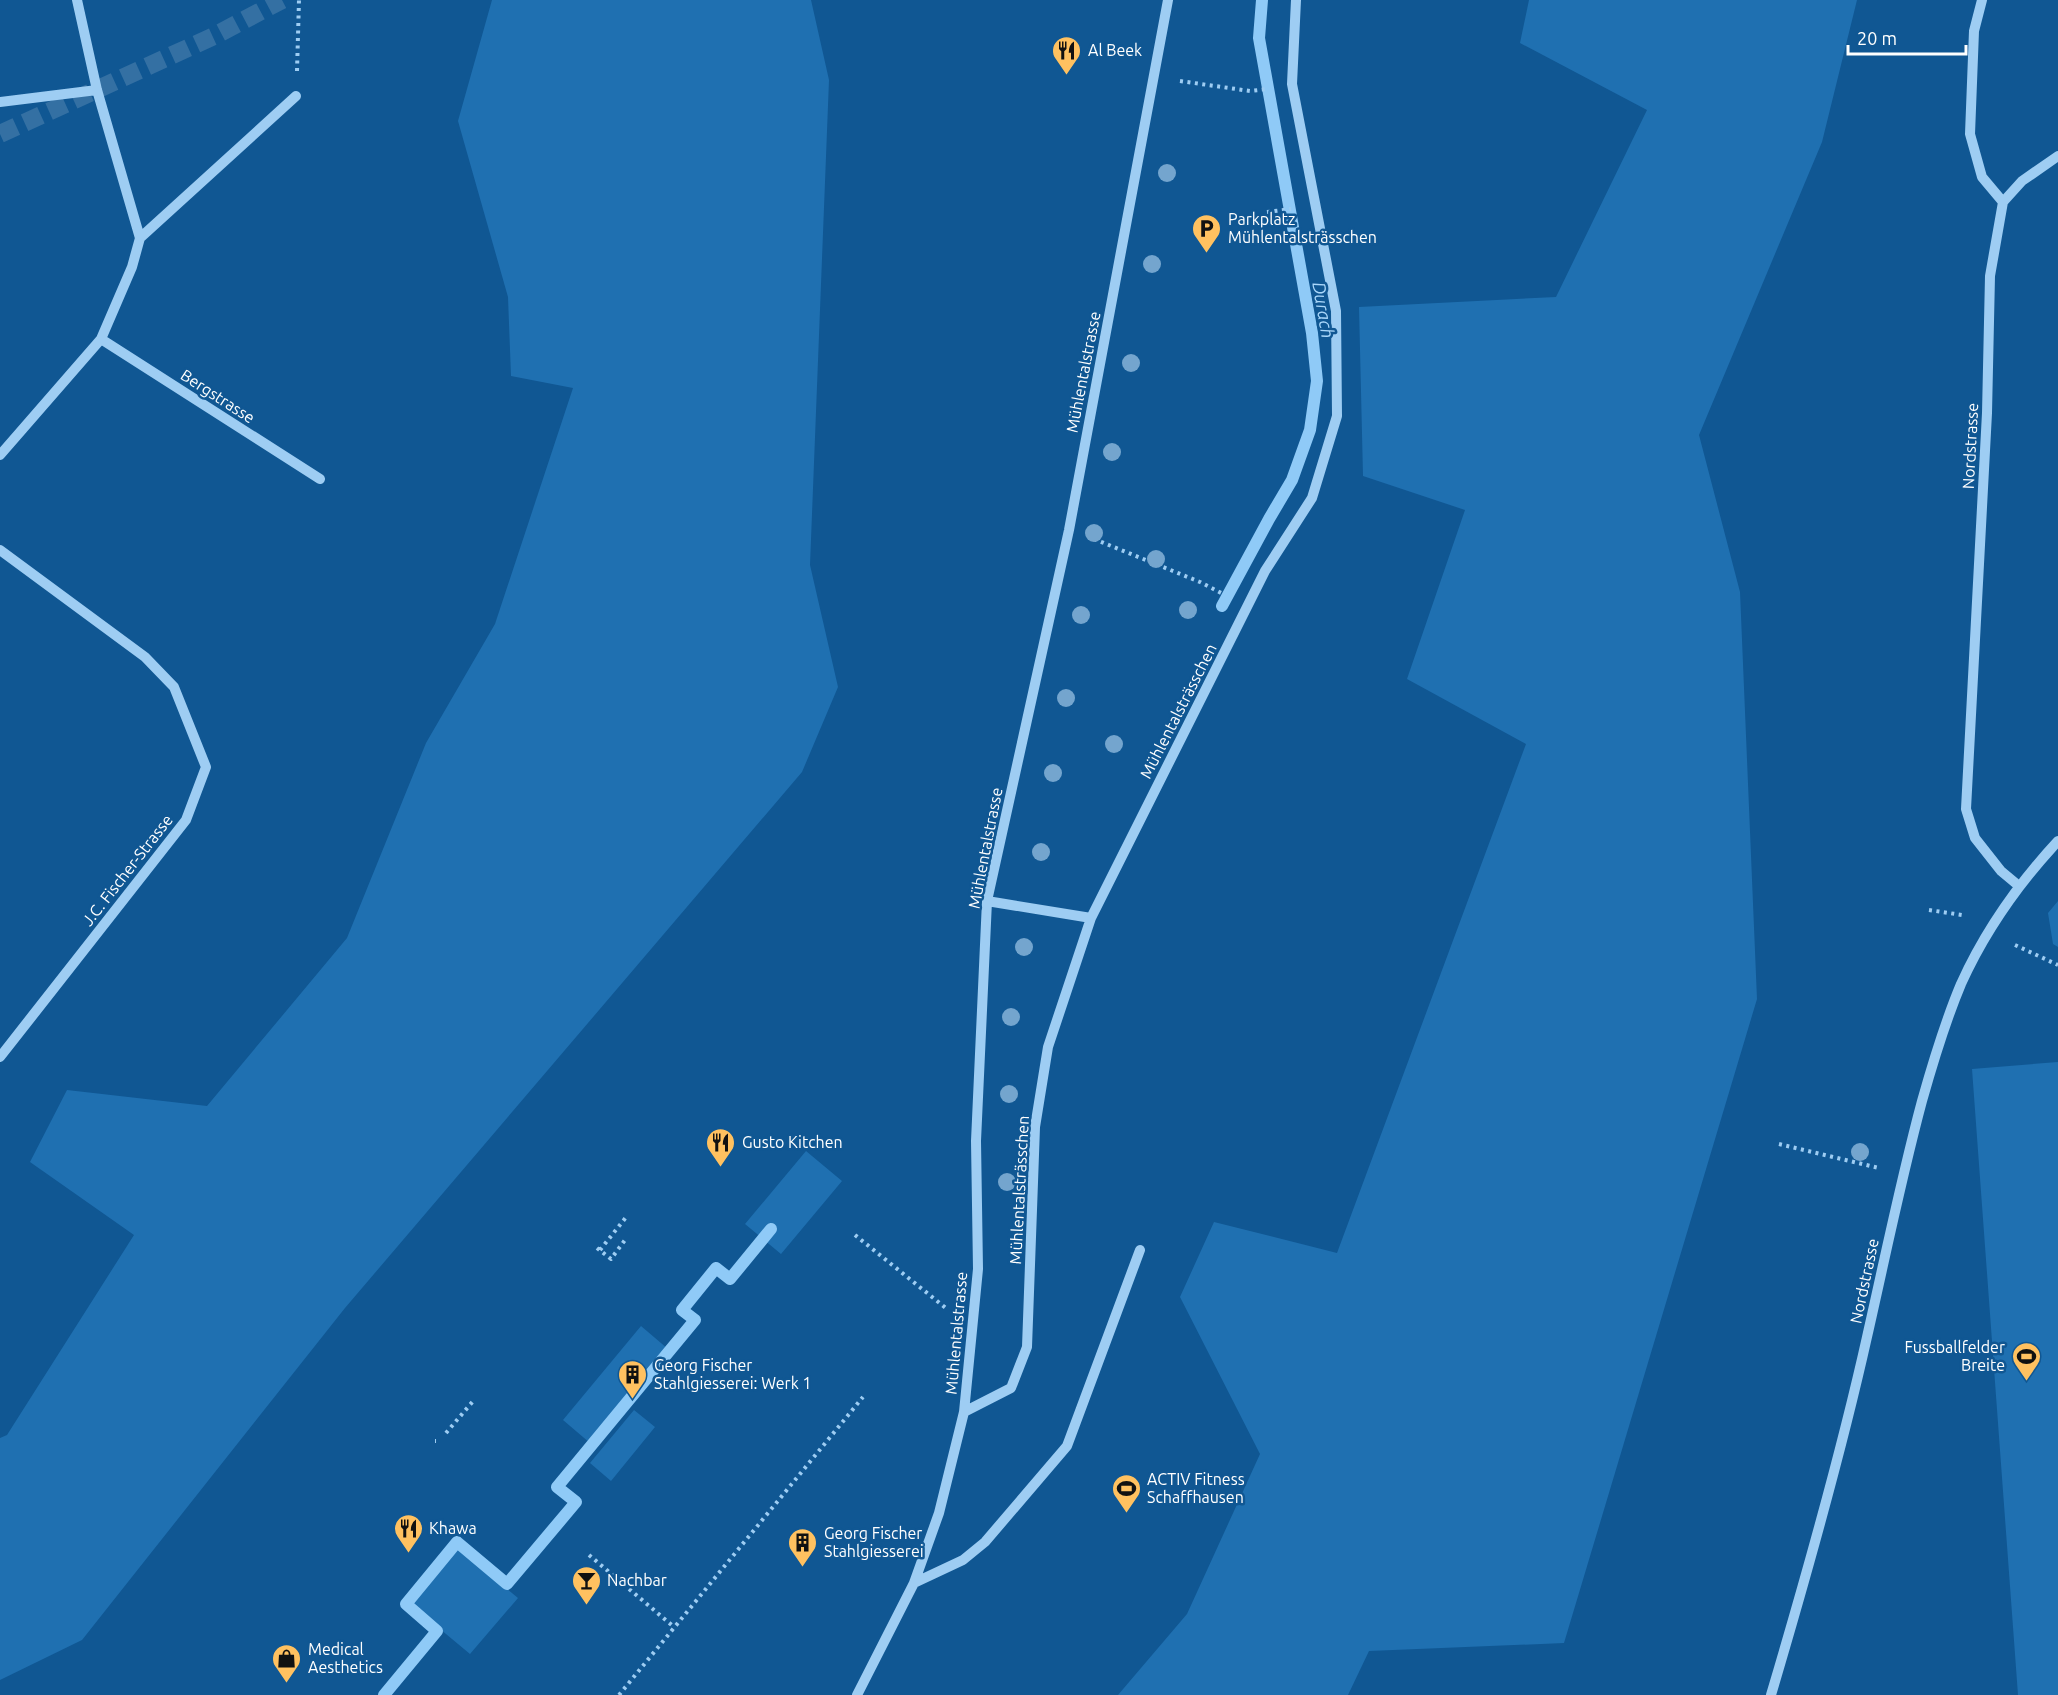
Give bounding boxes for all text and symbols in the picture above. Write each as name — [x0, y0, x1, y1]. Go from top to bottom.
scale bar — [1848, 18, 1966, 56]
text: 20 m — [1857, 28, 1897, 48]
restaurant icon: Al Beek — [1051, 34, 1083, 76]
place label: Al Beek — [1088, 41, 1142, 59]
place label: Parkplatz Mühlentalsträsschen — [1228, 210, 1377, 246]
parking icon: Parkplatz Mühlentalsträsschen — [1191, 212, 1223, 254]
water label: Durach — [1309, 280, 1339, 340]
street label: Mühlentalstrasse — [1062, 310, 1104, 434]
street label: Bergstrasse — [178, 365, 258, 427]
street label: Nordstrasse — [1959, 402, 1981, 490]
street label: Mühlentalsträsschen — [1136, 641, 1220, 781]
street label: Mühlentalstrasse — [964, 786, 1006, 910]
street label: J.C. Fischer-Strasse — [78, 811, 176, 929]
street label: Mühlentalsträsschen — [1006, 1115, 1032, 1265]
restaurant icon: Gusto Kitchen — [705, 1126, 737, 1168]
place label: Gusto Kitchen — [742, 1133, 843, 1151]
street label: Nordstrasse — [1846, 1237, 1882, 1325]
street label: Mühlentalstrasse — [942, 1271, 970, 1395]
place label: Fussballfelder Breite — [1904, 1338, 2005, 1374]
sports icon: Fussballfelder Breite — [2010, 1340, 2042, 1382]
place label: Georg Fischer Stahlgiesserei: Werk 1 — [654, 1356, 811, 1392]
building icon: Georg Fischer Stahlgiesserei: Werk 1 — [617, 1358, 649, 1400]
place label: ACTIV Fitness Schaffhausen — [1147, 1470, 1245, 1506]
sports icon: ACTIV Fitness Schaffhausen — [1110, 1472, 1142, 1514]
restaurant icon: Khawa — [392, 1512, 424, 1554]
place label: Khawa — [429, 1519, 477, 1537]
place label: Georg Fischer Stahlgiesserei — [824, 1524, 924, 1560]
building icon: Georg Fischer Stahlgiesserei — [787, 1526, 819, 1568]
bar icon: Nachbar — [570, 1564, 602, 1606]
place label: Nachbar — [607, 1571, 667, 1589]
place label: Medical Aesthetics — [308, 1640, 383, 1676]
shop icon: Medical Aesthetics — [271, 1642, 303, 1684]

